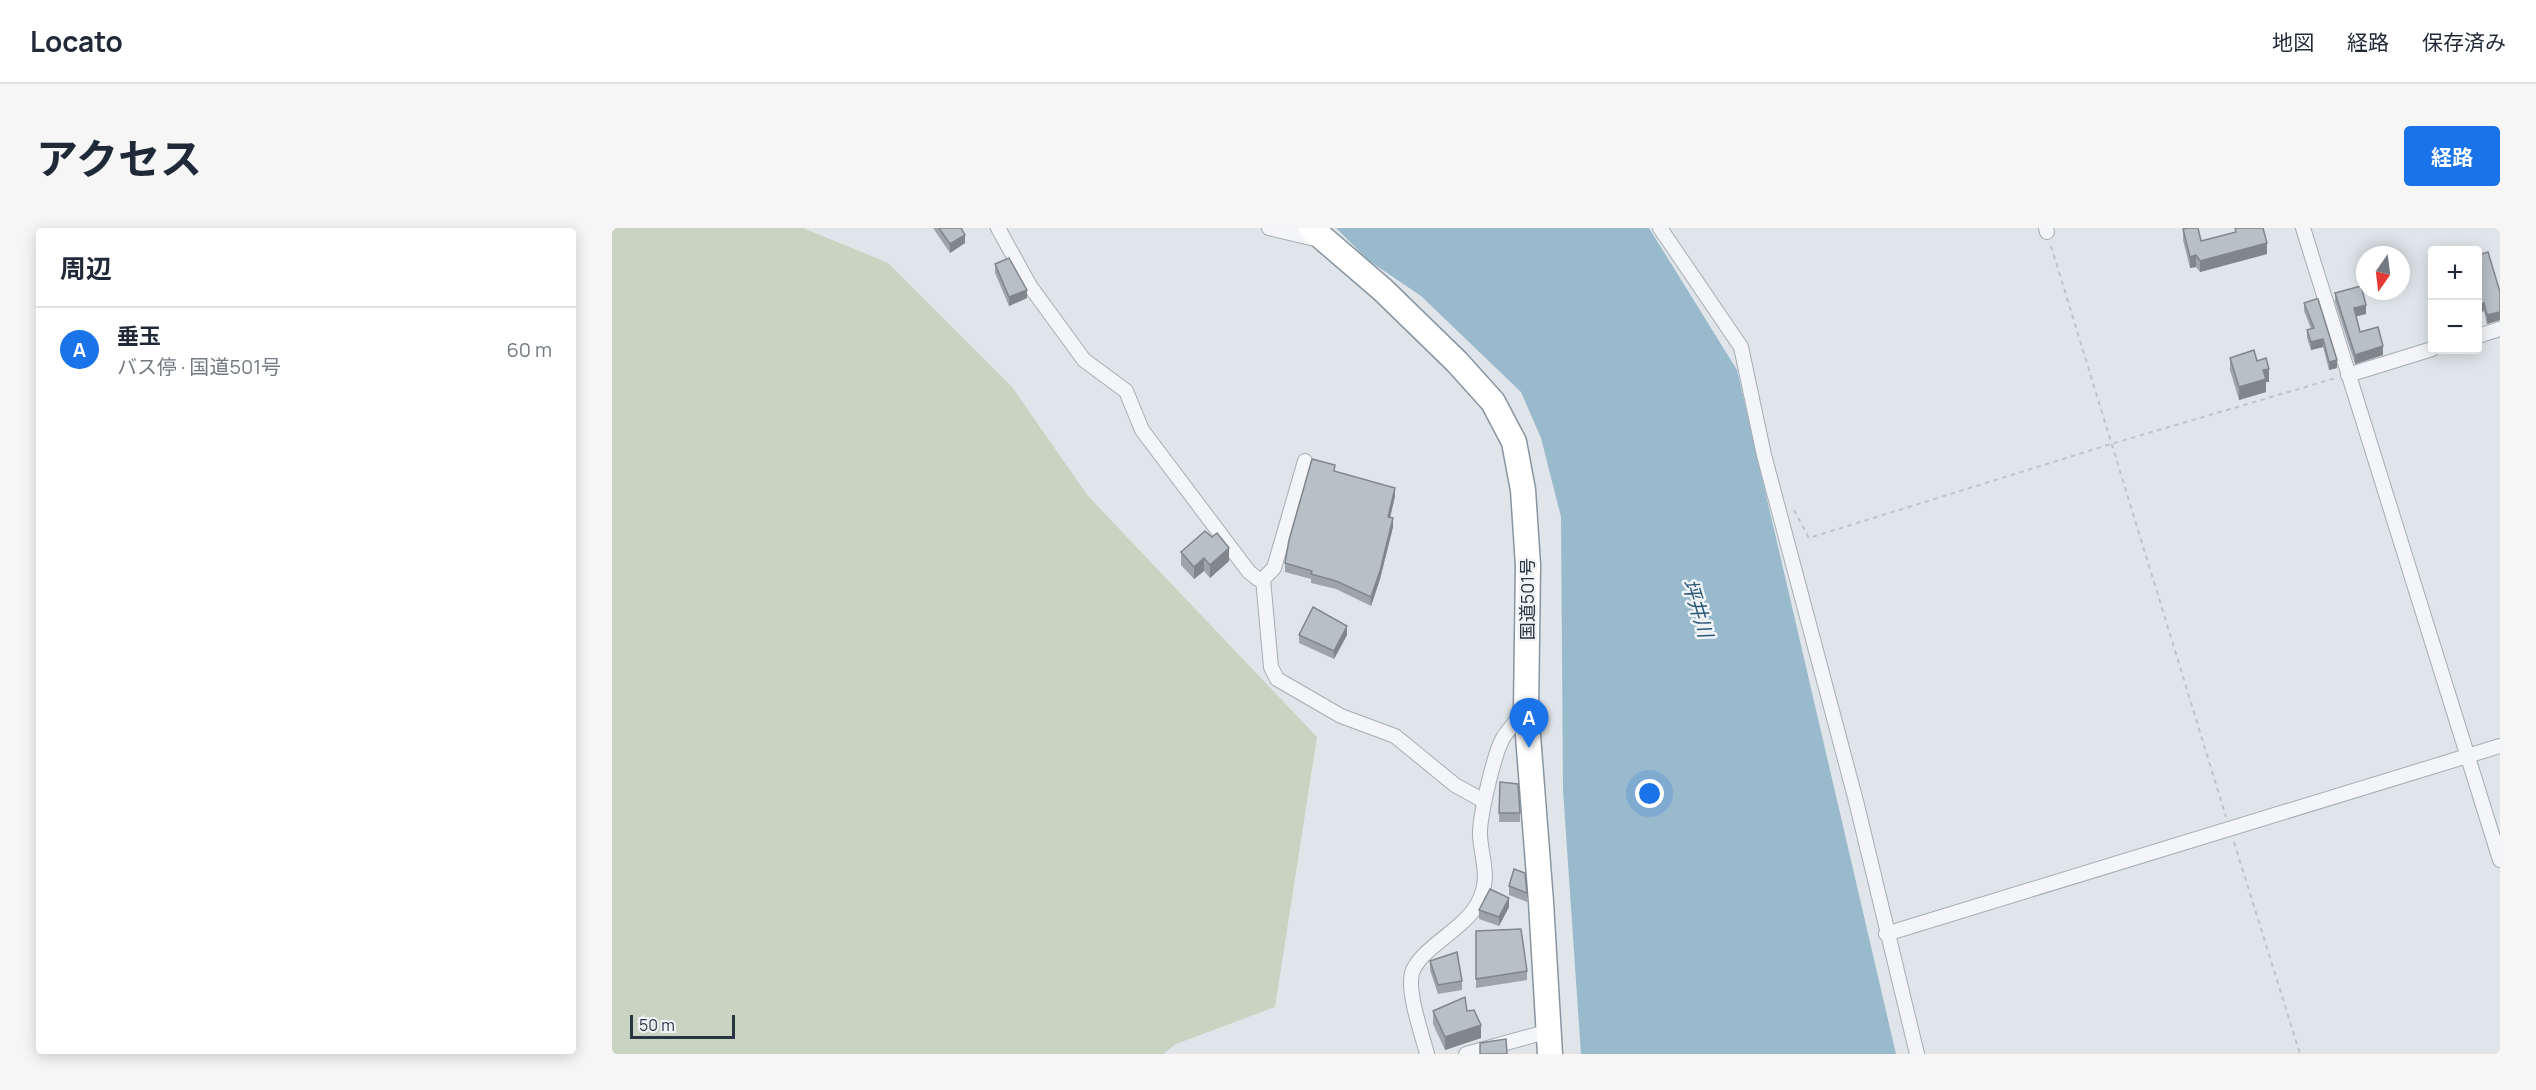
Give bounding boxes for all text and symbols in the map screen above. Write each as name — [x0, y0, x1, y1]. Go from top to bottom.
text: Locato — [30, 22, 123, 60]
text: 地図 — [2272, 28, 2314, 56]
text: 経路 — [2347, 28, 2389, 56]
text: 保存済み — [2422, 28, 2506, 56]
button: 経路 — [2404, 126, 2500, 186]
text: アクセス — [36, 129, 202, 187]
north arrow — [2356, 246, 2410, 300]
map controls — [2428, 246, 2482, 354]
button: + — [2428, 246, 2482, 300]
text: 周辺 — [60, 250, 112, 286]
button: − — [2428, 300, 2482, 354]
text: 垂玉 — [117, 321, 161, 351]
text: A — [73, 336, 86, 363]
text: 60 m — [506, 336, 552, 363]
text: バス停 · 国道501号 — [117, 353, 281, 380]
street label: 国道501号 — [1515, 558, 1539, 640]
water label: 坪井川 — [1676, 575, 1720, 643]
pin: A — [1510, 698, 1548, 748]
your location — [1635, 779, 1664, 808]
scale bar — [630, 1012, 735, 1040]
text: 50 m — [639, 1014, 675, 1036]

